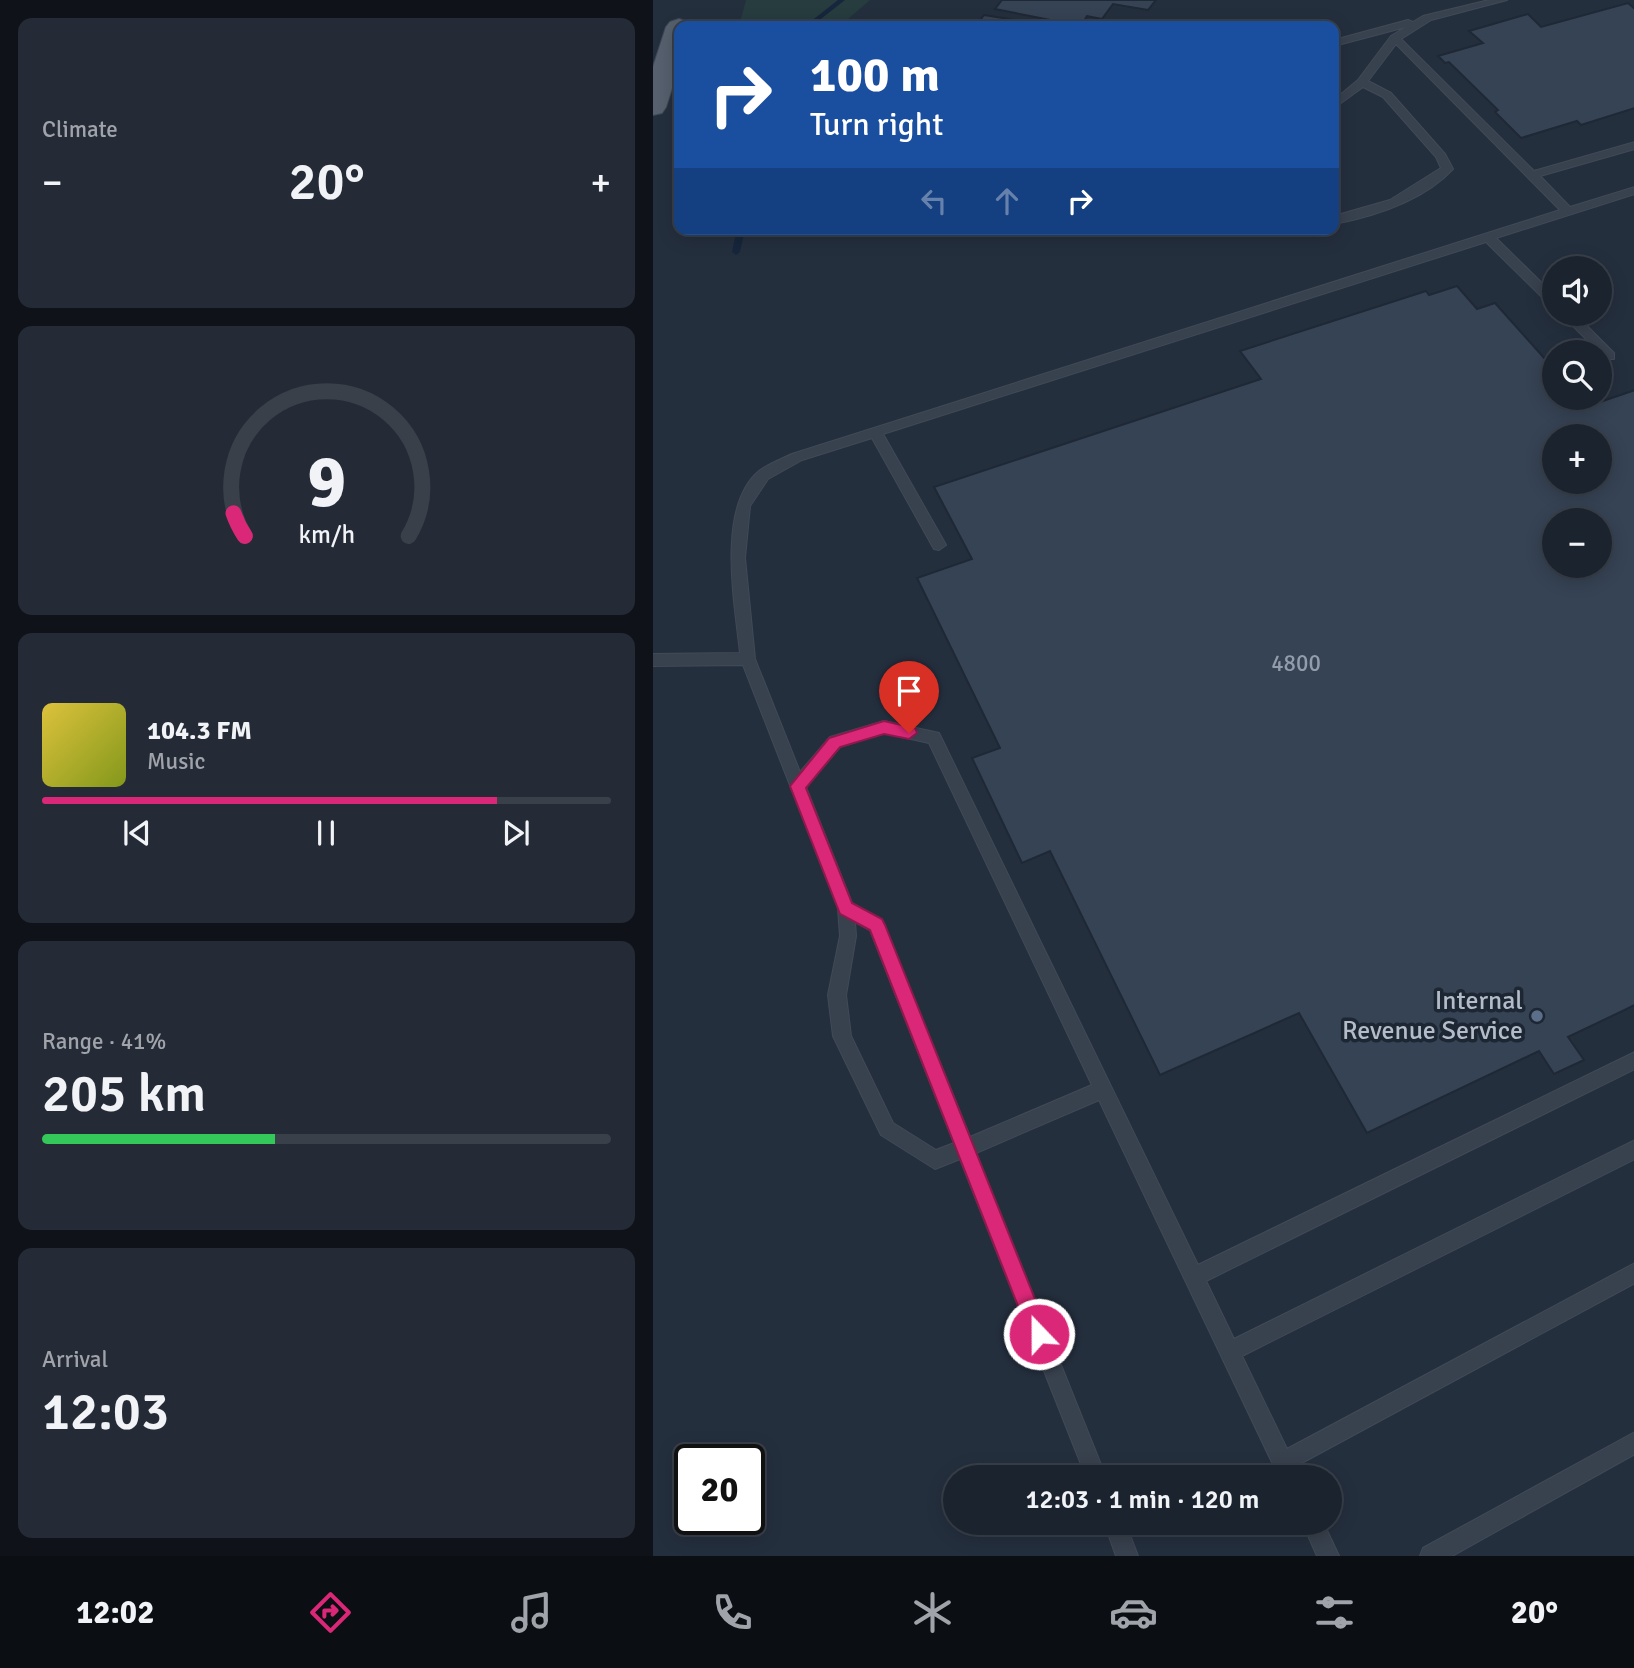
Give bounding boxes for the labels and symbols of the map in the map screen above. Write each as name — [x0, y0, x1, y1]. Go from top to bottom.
house number: 4800 — [1271, 649, 1321, 678]
pin — [879, 661, 939, 733]
place label: Internal Revenue Service — [1342, 985, 1523, 1047]
marker: Internal Revenue Service — [1529, 1008, 1545, 1024]
position arrow — [1002, 1297, 1076, 1371]
speed limit sign: 20 — [674, 1444, 765, 1535]

